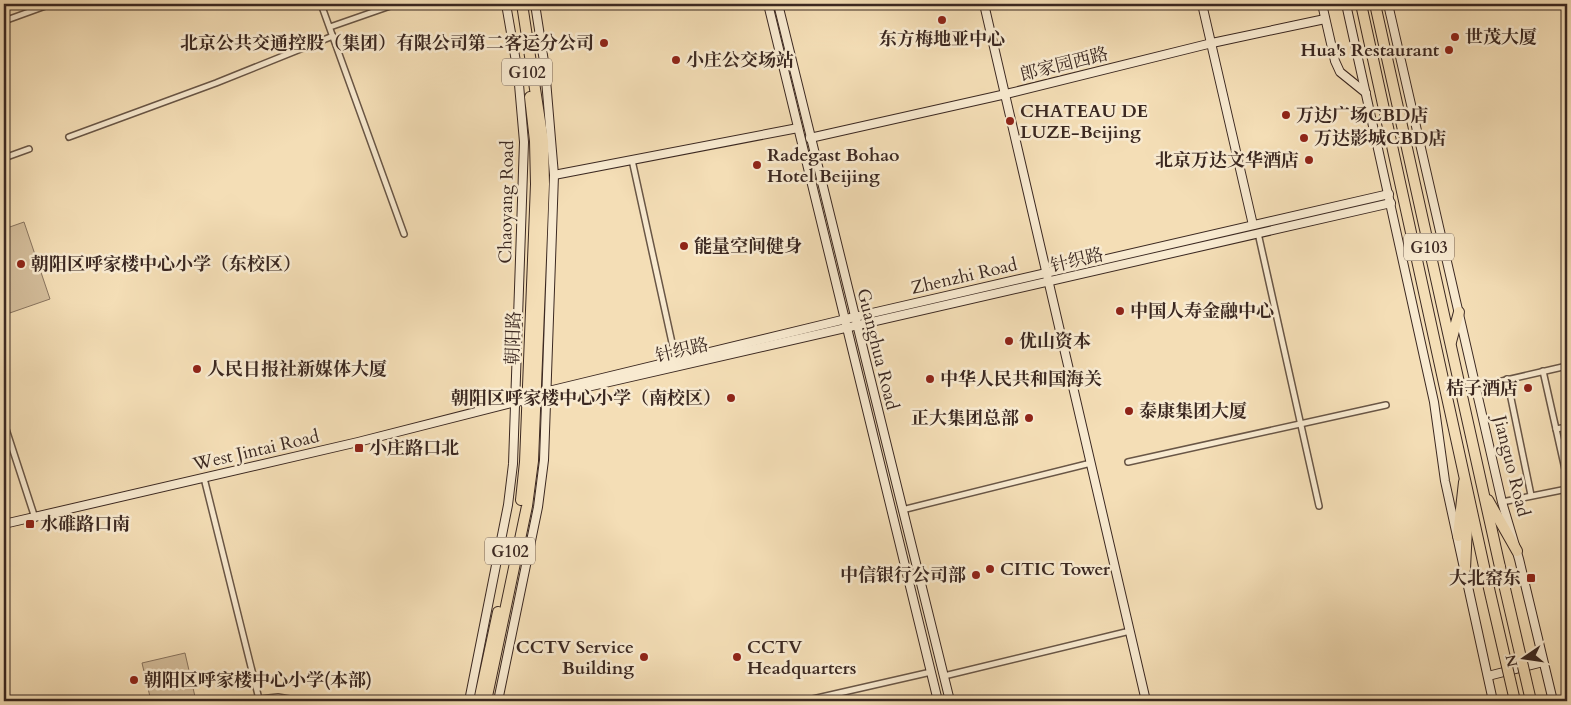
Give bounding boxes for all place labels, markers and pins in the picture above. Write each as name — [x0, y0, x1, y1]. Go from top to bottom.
marker: 东方梅地亚中心 — [936, 14, 948, 26]
place label: 世茂大厦 — [1465, 25, 1537, 50]
place label: 东方梅地亚中心 — [879, 27, 1005, 52]
place label: 北京公共交通控股（集团）有限公司第二客运分公司 — [180, 31, 594, 56]
marker: 世茂大厦 — [1449, 31, 1461, 43]
marker: 北京公共交通控股（集团）有限公司第二客运分公司 — [598, 37, 610, 49]
place label: Hua's Restaurant — [1301, 38, 1440, 63]
marker: Hua's Restaurant — [1443, 44, 1455, 56]
place label: 小庄公交场站 — [686, 48, 794, 73]
marker: 小庄公交场站 — [670, 54, 682, 66]
place label: CHATEAU DE LUZE-Beijing — [1020, 99, 1148, 145]
place label: 万达广场CBD店 — [1296, 103, 1428, 128]
marker: 万达广场CBD店 — [1280, 109, 1292, 121]
marker: CHATEAU DE LUZE-Beijing — [1004, 115, 1016, 127]
place label: 万达影城CBD店 — [1314, 126, 1446, 151]
marker: 万达影城CBD店 — [1298, 132, 1310, 144]
place label: Radegast Bohao Hotel Beijing — [767, 143, 900, 189]
place label: 北京万达文华酒店 — [1155, 148, 1299, 173]
marker: 北京万达文华酒店 — [1303, 154, 1315, 166]
marker: Radegast Bohao Hotel Beijing — [751, 159, 763, 171]
place label: 能量空间健身 — [694, 234, 802, 259]
marker: 能量空间健身 — [678, 240, 690, 252]
place label: 朝阳区呼家楼中心小学（东校区） — [31, 252, 301, 277]
marker: 朝阳区呼家楼中心小学（东校区） — [15, 258, 27, 270]
place label: 中国人寿金融中心 — [1130, 299, 1274, 324]
marker: 中国人寿金融中心 — [1114, 305, 1126, 317]
place label: 优山资本 — [1019, 329, 1091, 354]
marker: 优山资本 — [1003, 335, 1015, 347]
place label: 人民日报社新媒体大厦 — [207, 357, 387, 382]
marker: 人民日报社新媒体大厦 — [191, 363, 203, 375]
place label: 中华人民共和国海关 — [940, 367, 1102, 392]
marker: 中华人民共和国海关 — [924, 373, 936, 385]
place label: 桔子酒店 — [1446, 376, 1518, 401]
marker: 桔子酒店 — [1522, 382, 1534, 394]
place label: 朝阳区呼家楼中心小学（南校区） — [451, 386, 721, 411]
marker: 朝阳区呼家楼中心小学（南校区） — [725, 392, 737, 404]
place label: 泰康集团大厦 — [1139, 399, 1247, 424]
marker: 泰康集团大厦 — [1123, 405, 1135, 417]
place label: 正大集团总部 — [911, 406, 1019, 431]
marker: 正大集团总部 — [1023, 412, 1035, 424]
place label: 小庄路口北 — [369, 436, 459, 461]
marker: 小庄路口北 — [353, 442, 365, 454]
place label: 水碓路口南 — [40, 512, 130, 537]
marker: 水碓路口南 — [24, 518, 36, 530]
place label: CITIC Tower — [1000, 557, 1111, 582]
place label: 中信银行公司部 — [840, 563, 966, 588]
marker: CITIC Tower — [984, 563, 996, 575]
place label: 大北窑东 — [1449, 566, 1521, 591]
marker: 中信银行公司部 — [970, 569, 982, 581]
marker: 大北窑东 — [1525, 572, 1537, 584]
place label: CCTV Service Building — [516, 635, 634, 681]
place label: CCTV Headquarters — [747, 635, 856, 681]
marker: CCTV Service Building — [638, 651, 650, 663]
marker: CCTV Headquarters — [731, 651, 743, 663]
place label: 朝阳区呼家楼中心小学(本部) — [144, 668, 372, 693]
marker: 朝阳区呼家楼中心小学(本部) — [128, 674, 140, 686]

